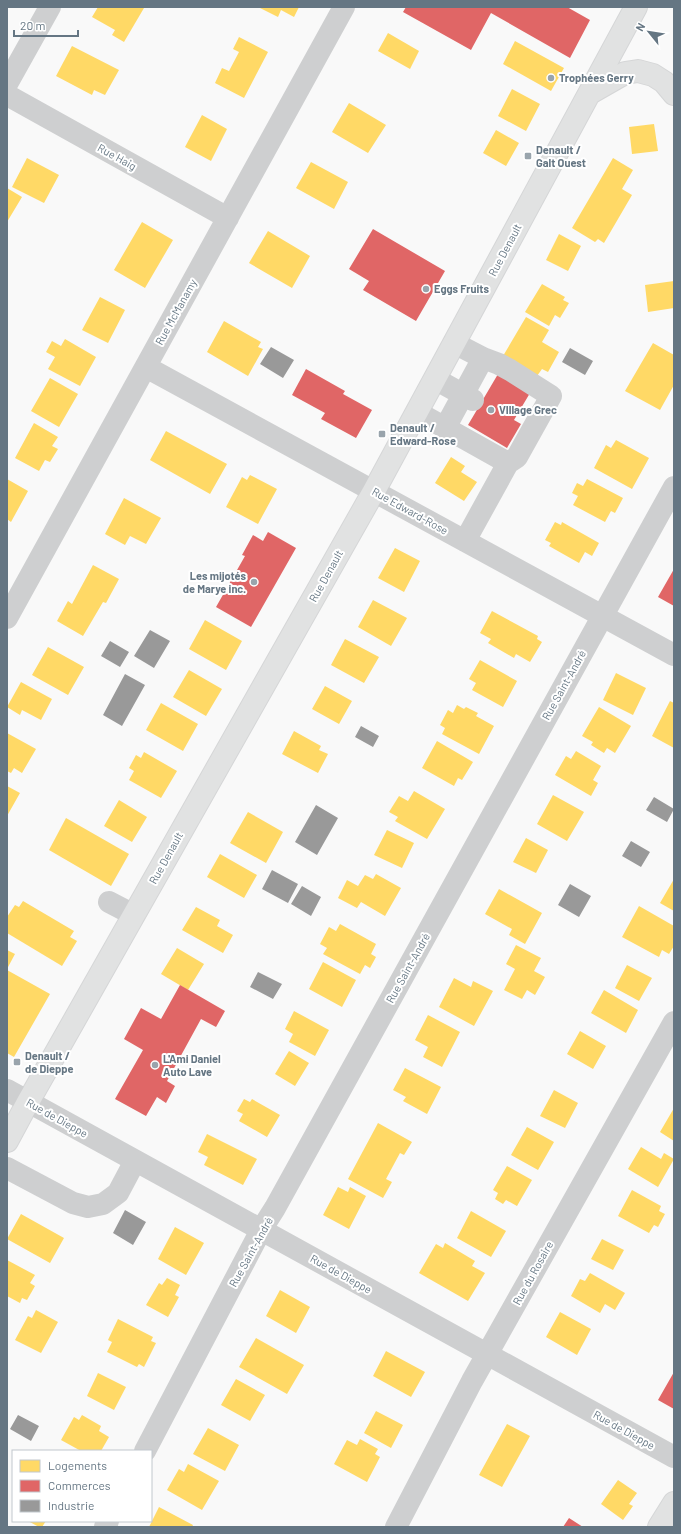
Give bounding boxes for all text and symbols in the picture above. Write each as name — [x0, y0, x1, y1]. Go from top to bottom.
scale bar — [14, 12, 78, 38]
north arrow — [629, 12, 669, 52]
text: 20 m — [20, 18, 46, 32]
text: N — [632, 20, 647, 33]
place label: Trophées Gerry — [559, 71, 634, 84]
marker: Trophées Gerry — [546, 73, 556, 83]
street label: Rue Haig — [96, 141, 139, 173]
place label: Denault / Galt Ouest — [536, 143, 586, 169]
marker: Denault / Galt Ouest — [523, 151, 533, 161]
street label: Rue Denault — [485, 221, 524, 278]
street label: Rue McManamy — [152, 277, 199, 347]
place label: Eggs Fruits — [434, 282, 489, 295]
marker: Eggs Fruits — [421, 284, 431, 294]
place label: VIllage Grec — [499, 403, 557, 416]
marker: VIllage Grec — [486, 405, 496, 415]
place label: Denault / Edward-Rose — [390, 421, 456, 447]
marker: Denault / Edward-Rose — [377, 429, 387, 439]
street label: Rue Edward-Rose — [370, 484, 451, 537]
street label: Rue Denault — [306, 548, 345, 604]
place label: Les mijotés de Marye inc. — [183, 569, 246, 595]
marker: Les mijotés de Marye inc. — [249, 577, 259, 587]
street label: Rue Saint-André — [539, 647, 588, 722]
street label: Rue Denault — [146, 830, 185, 886]
street label: Rue Saint-André — [383, 930, 432, 1005]
place label: Denault / de Dieppe — [25, 1049, 74, 1075]
place label: L'Ami Daniel Auto Lave — [163, 1052, 221, 1078]
marker: Denault / de Dieppe — [12, 1057, 22, 1067]
marker: L'Ami Daniel Auto Lave — [150, 1060, 160, 1070]
street label: Rue de Dieppe — [24, 1095, 90, 1140]
street label: Rue Saint-André — [226, 1214, 275, 1289]
street label: Rue du Rosaire — [510, 1238, 556, 1307]
street label: Rue de Dieppe — [308, 1251, 374, 1296]
street label: Rue de Dieppe — [591, 1407, 657, 1452]
legend — [12, 1450, 152, 1522]
text: Logements — [48, 1458, 107, 1472]
text: Commerces — [48, 1478, 111, 1492]
text: Industrie — [48, 1498, 94, 1512]

